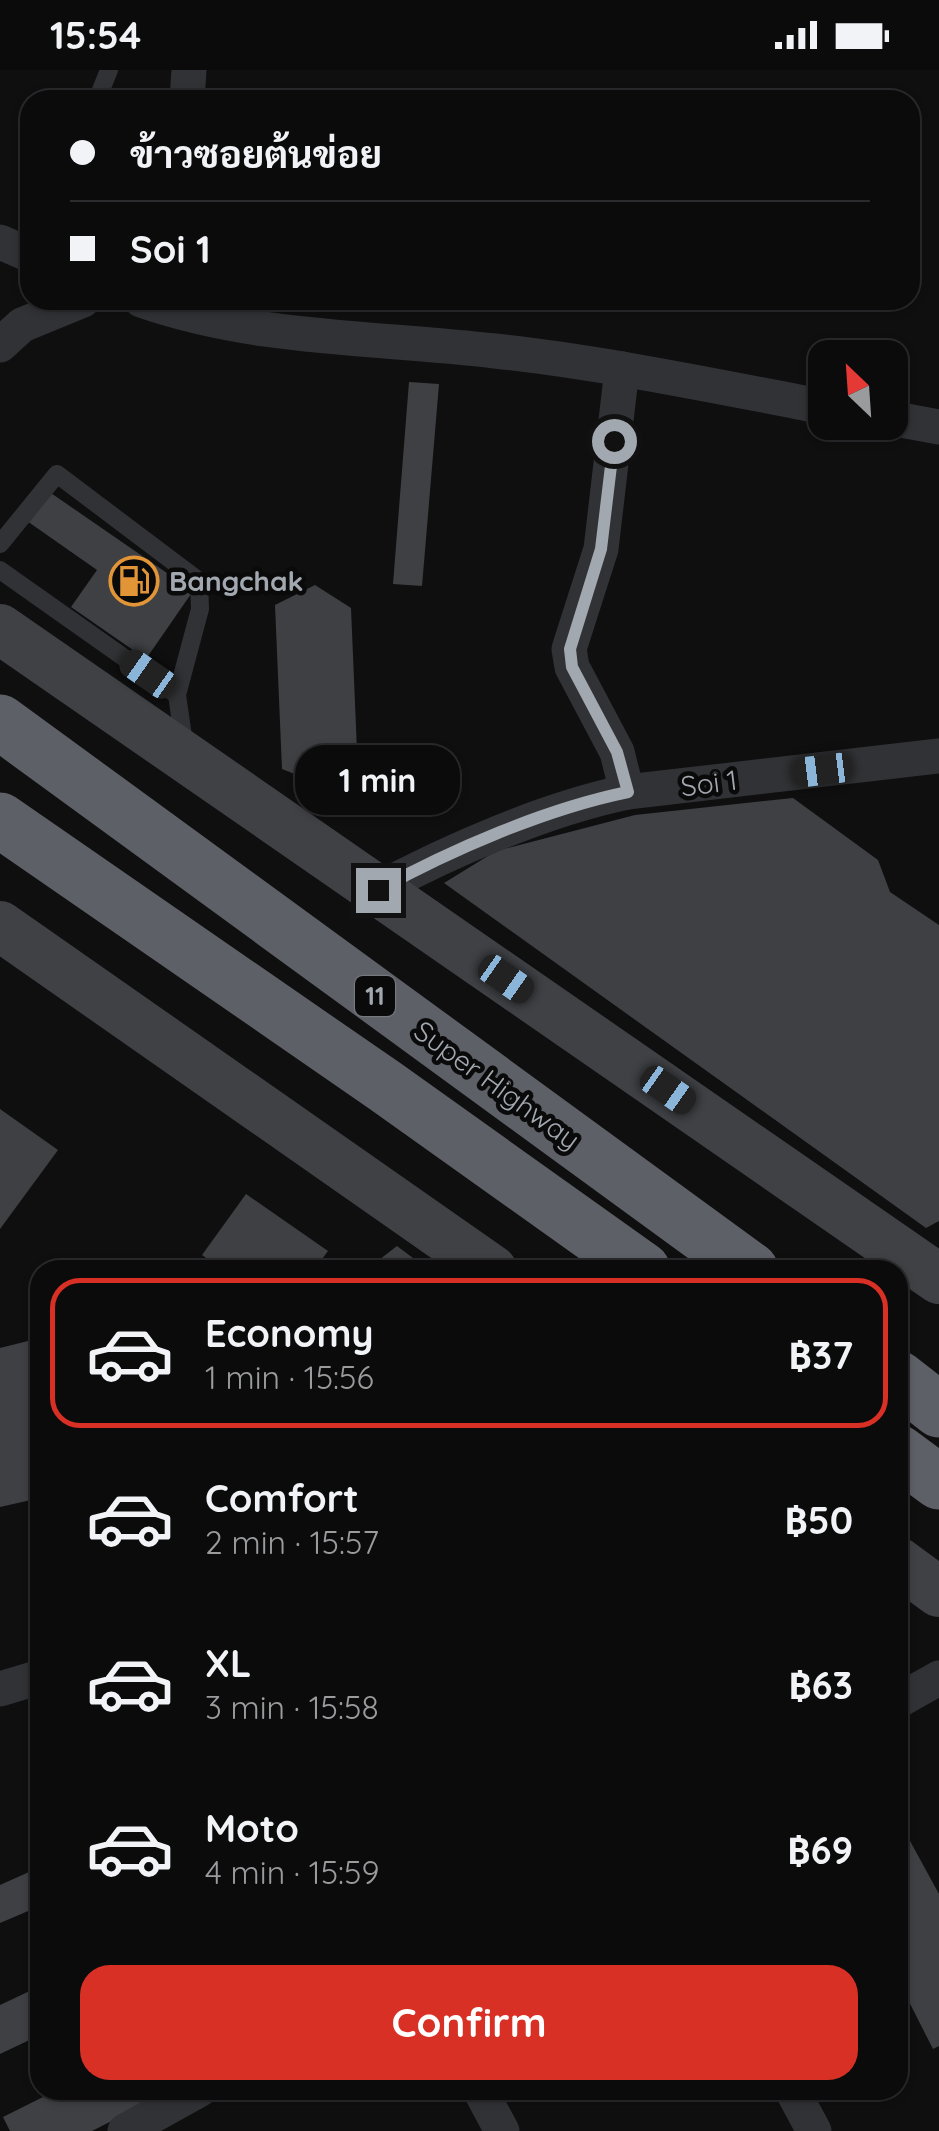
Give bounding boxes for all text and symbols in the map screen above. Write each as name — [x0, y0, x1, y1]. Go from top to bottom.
text: 15:54 — [50, 11, 141, 59]
text: ข้าวซอยต้นข่อย — [130, 130, 382, 178]
text: Soi 1 — [130, 225, 211, 273]
north arrow — [808, 340, 908, 440]
map controls — [808, 340, 908, 440]
route start — [592, 419, 637, 464]
fuel station icon: Bangchak — [108, 555, 160, 607]
place label: Bangchak — [169, 563, 303, 598]
car — [115, 645, 181, 703]
callout: 1 min — [296, 745, 460, 815]
car — [790, 751, 854, 789]
text: 1 min — [339, 760, 416, 800]
street label: Soi 1 — [679, 762, 739, 803]
route end — [356, 868, 401, 913]
car — [473, 950, 539, 1008]
road number: 11 — [355, 976, 395, 1016]
street label: Super Highway — [408, 1013, 587, 1156]
car — [635, 1061, 701, 1119]
icon: car — [85, 1308, 175, 1398]
text: Economy — [205, 1309, 374, 1357]
text: ฿37 — [789, 1331, 853, 1379]
text: 1 min · 15:56 — [205, 1357, 374, 1397]
icon: car — [85, 1473, 175, 1563]
text: Comfort — [205, 1474, 359, 1522]
text: ฿50 — [785, 1496, 853, 1544]
text: 2 min · 15:57 — [205, 1522, 379, 1562]
icon: car — [85, 1638, 175, 1728]
text: XL — [205, 1639, 251, 1687]
text: ฿63 — [789, 1661, 853, 1709]
text: 3 min · 15:58 — [205, 1687, 379, 1727]
icon: car — [85, 1803, 175, 1893]
text: Moto — [205, 1804, 299, 1852]
text: ฿69 — [787, 1826, 853, 1874]
text: 4 min · 15:59 — [205, 1852, 379, 1892]
button: Confirm — [80, 1965, 858, 2080]

